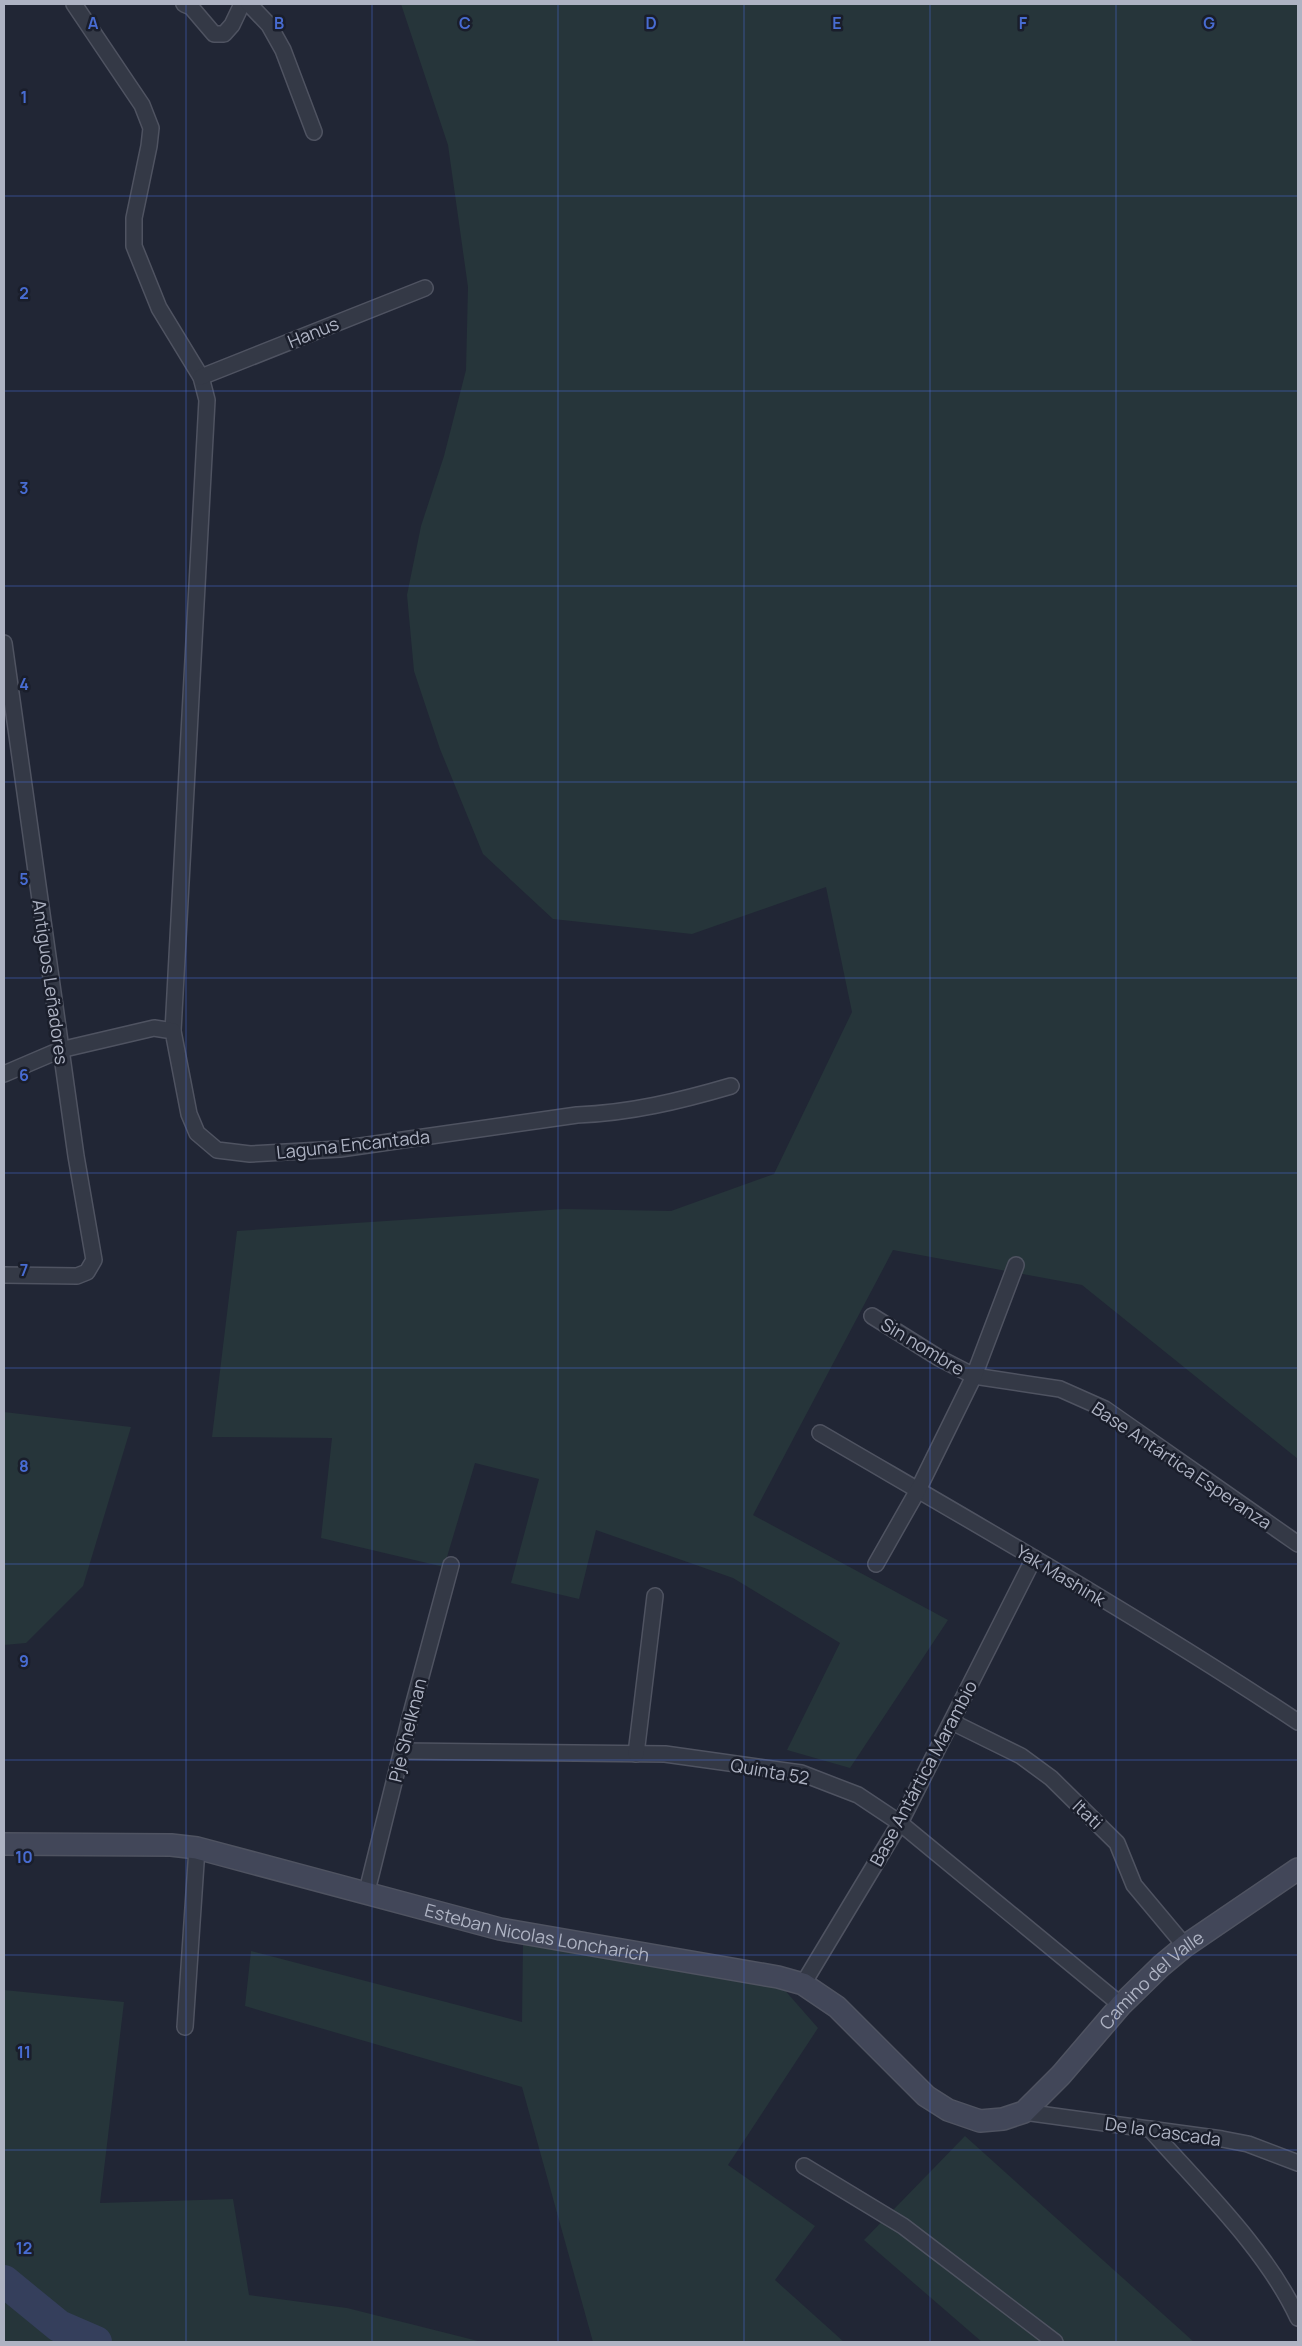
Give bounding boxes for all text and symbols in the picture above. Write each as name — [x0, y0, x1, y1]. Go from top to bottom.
text: A — [88, 12, 99, 34]
text: B — [274, 12, 284, 34]
text: C — [459, 12, 471, 34]
text: D — [645, 12, 657, 34]
text: E — [832, 12, 842, 34]
text: F — [1019, 12, 1028, 34]
text: G — [1203, 12, 1215, 34]
text: 1 — [20, 86, 28, 108]
text: 2 — [19, 282, 29, 304]
street label: Hanus — [284, 311, 342, 353]
text: 3 — [19, 477, 29, 499]
text: 4 — [19, 673, 29, 695]
text: 5 — [19, 868, 29, 890]
street label: Antiguos Leñadores — [28, 898, 74, 1066]
text: 6 — [19, 1064, 29, 1086]
street label: Laguna Encantada — [275, 1124, 431, 1164]
text: 7 — [20, 1259, 28, 1281]
street label: Sin nombre — [877, 1312, 969, 1380]
street label: Base Antártica Esperanza — [1087, 1396, 1277, 1534]
text: 8 — [19, 1455, 29, 1477]
street label: Yak Mashink — [1012, 1539, 1111, 1612]
text: 9 — [19, 1650, 29, 1672]
street label: Pje Shelknan — [382, 1676, 432, 1784]
street label: Base Antártica Marambio — [864, 1676, 982, 1870]
street label: Quinta 52 — [729, 1752, 811, 1790]
street label: Itati — [1068, 1794, 1108, 1834]
text: 10 — [15, 1846, 33, 1868]
street label: Esteban Nicolas Loncharich — [422, 1897, 651, 1967]
street label: Camino del Valle — [1094, 1925, 1208, 2034]
text: 11 — [17, 2041, 31, 2063]
street label: De la Cascada — [1103, 2111, 1223, 2151]
text: 12 — [16, 2237, 32, 2259]

